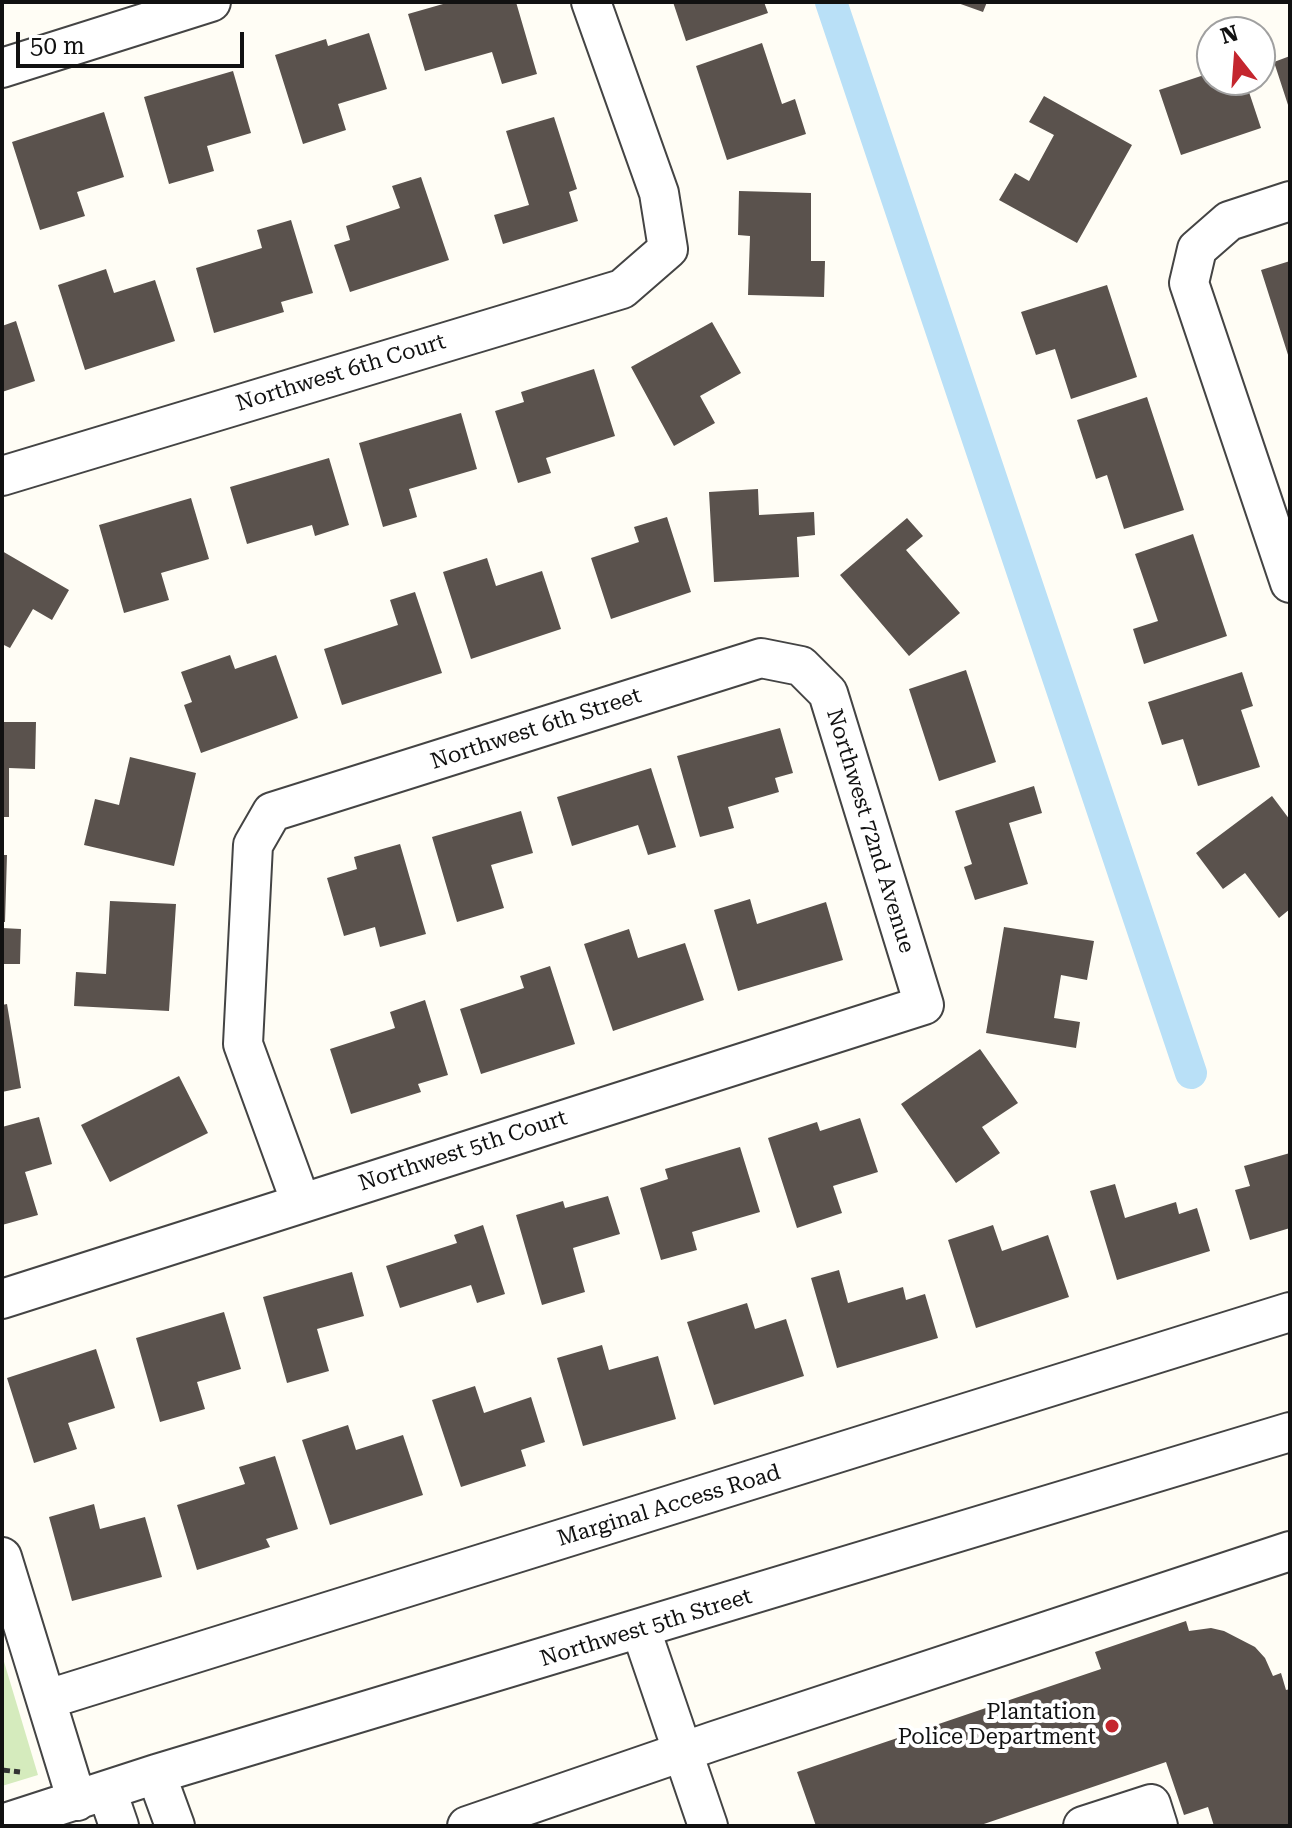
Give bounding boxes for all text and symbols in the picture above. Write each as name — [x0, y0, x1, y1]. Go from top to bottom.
scale bar — [20, 16, 248, 66]
north arrow — [1196, 16, 1276, 96]
text: N — [1218, 20, 1241, 49]
text: 50 m — [30, 32, 85, 60]
street label: Northwest 6th Court — [233, 329, 449, 417]
street label: Northwest 6th Street — [427, 682, 645, 776]
street label: Northwest 72nd Avenue — [820, 706, 920, 956]
street label: Northwest 5th Court — [355, 1105, 571, 1197]
street label: Marginal Access Road — [554, 1459, 784, 1553]
street label: Northwest 5th Street — [537, 1583, 755, 1673]
place label: Plantation Police Department — [898, 1700, 1096, 1752]
marker: Plantation Police Department — [1103, 1717, 1121, 1735]

